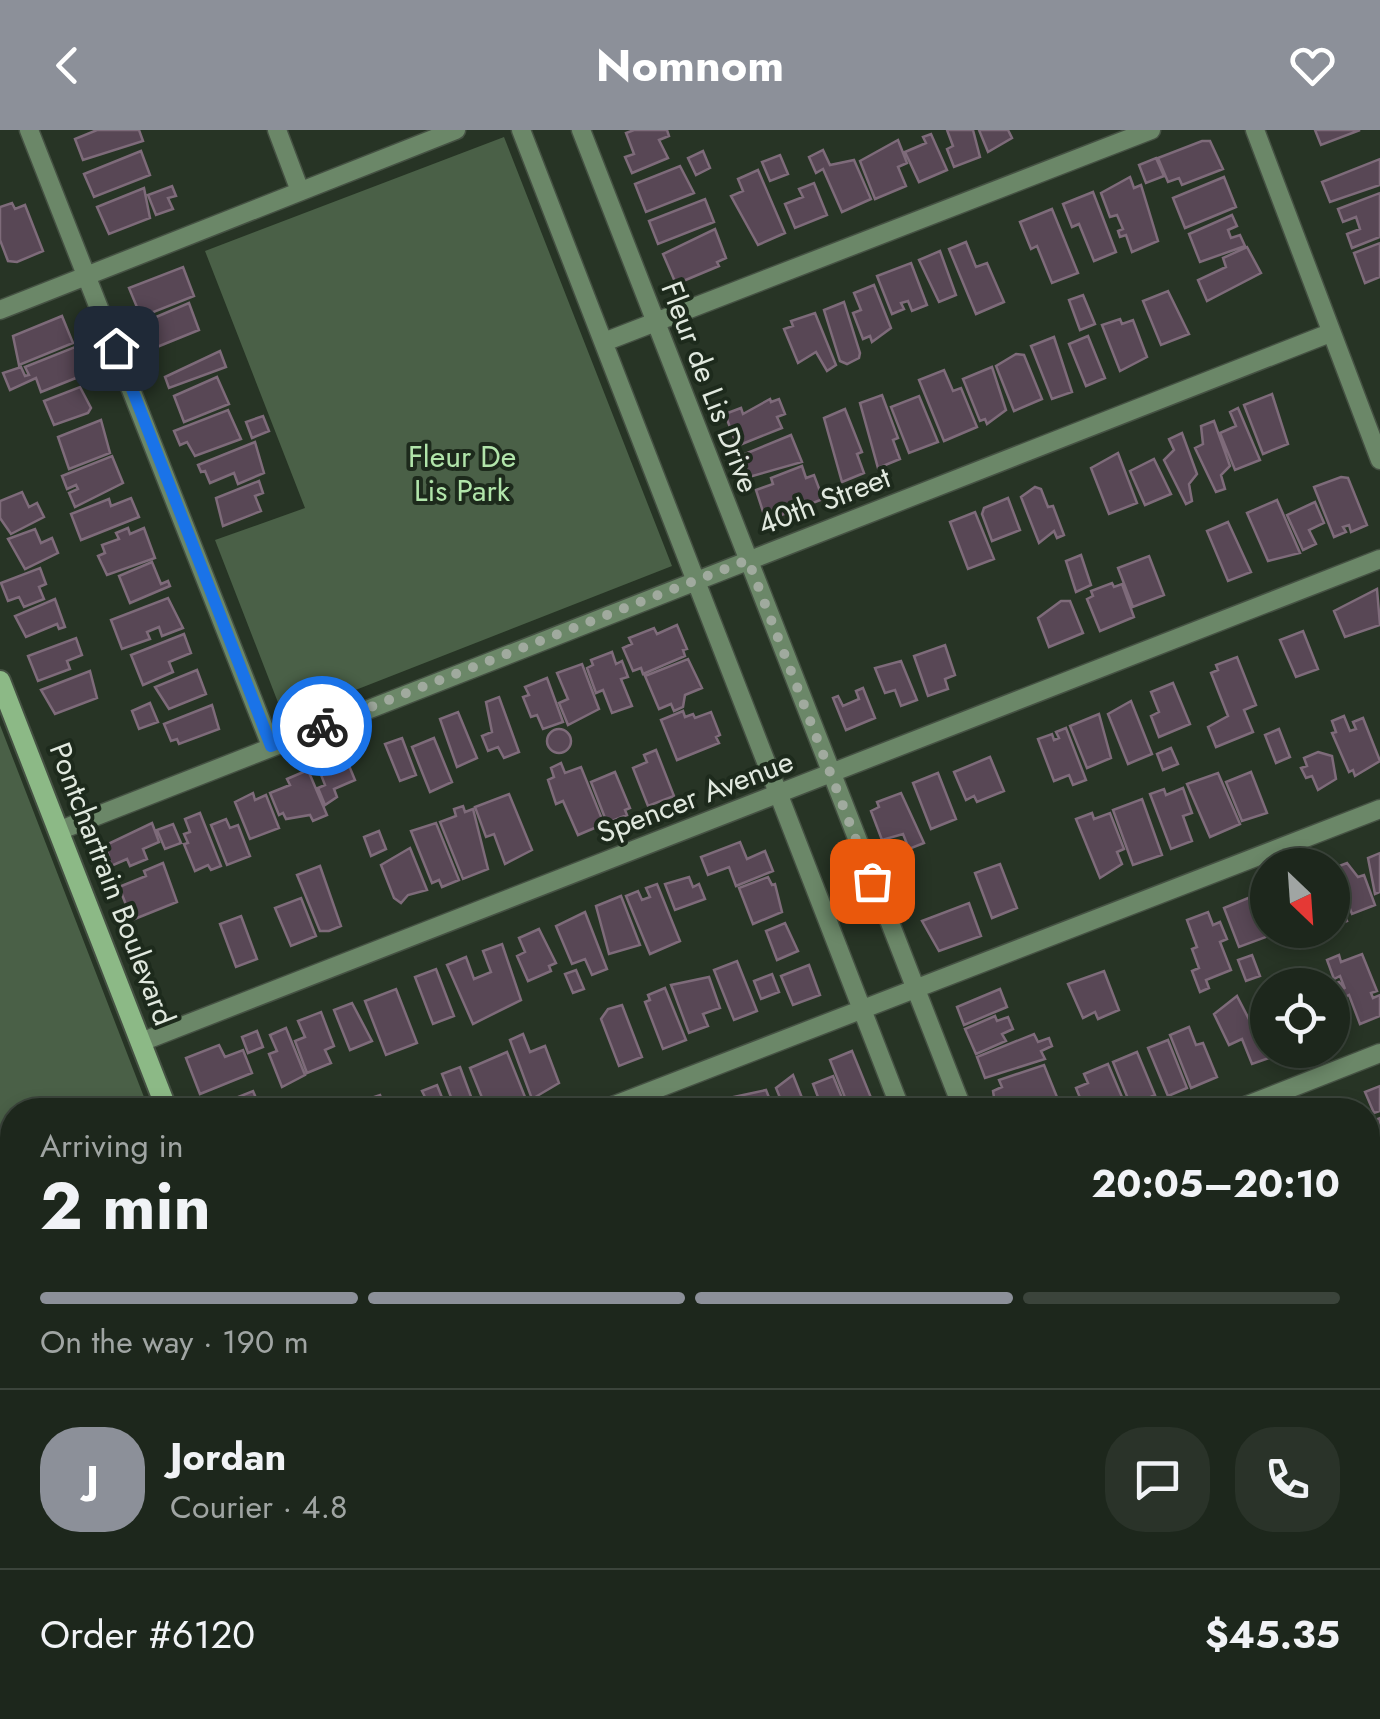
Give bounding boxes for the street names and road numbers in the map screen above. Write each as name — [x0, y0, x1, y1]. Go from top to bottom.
street label: Fleur de Lis Drive — [650, 275, 771, 499]
street label: 40th Street — [751, 455, 897, 546]
street label: Pontchartrain Boulevard — [39, 736, 186, 1032]
street label: Spencer Avenue — [590, 739, 799, 854]

